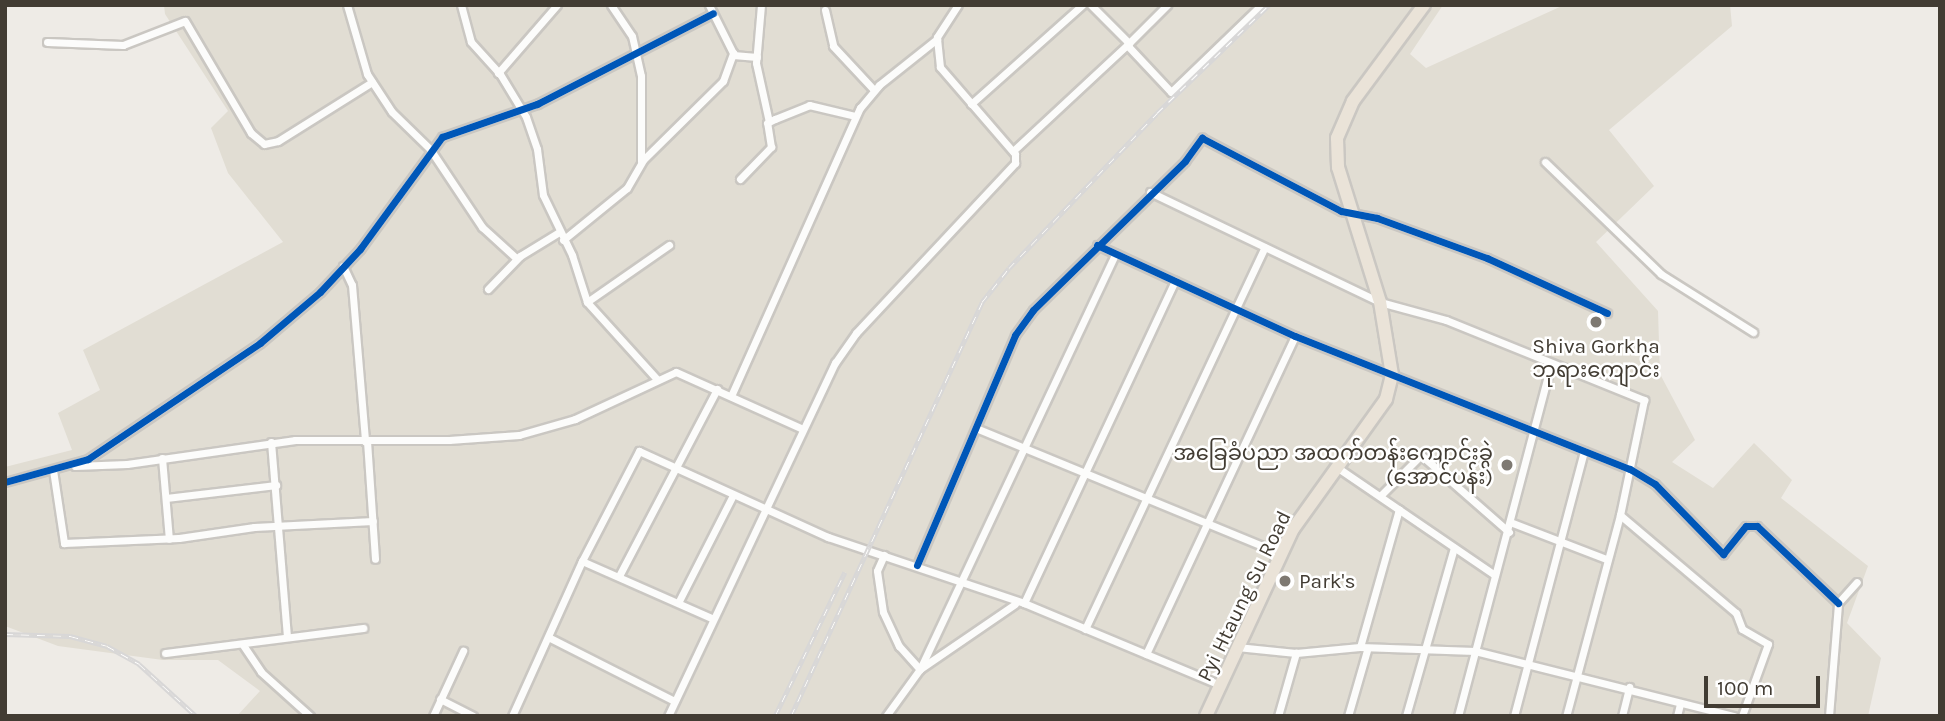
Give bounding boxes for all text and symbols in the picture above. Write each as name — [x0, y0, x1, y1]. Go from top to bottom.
marker: Shiva Gorkha ဘုရားကျောင်း — [1588, 314, 1604, 330]
place label: Shiva Gorkha ဘုရားကျောင်း — [1532, 333, 1660, 383]
place label: အခြေခံပညာ အထက်တန်းကျောင်းခွဲ (အောင်ပန်း) — [1173, 440, 1493, 490]
marker: အခြေခံပညာ အထက်တန်းကျောင်းခွဲ (အောင်ပန်း) — [1499, 457, 1515, 473]
street label: Pyi Htaung Su Road — [1192, 506, 1296, 686]
place label: Park's — [1299, 568, 1355, 594]
marker: Park's — [1277, 573, 1293, 589]
scale bar — [1707, 662, 1822, 706]
text: 100 m — [1717, 676, 1774, 700]

